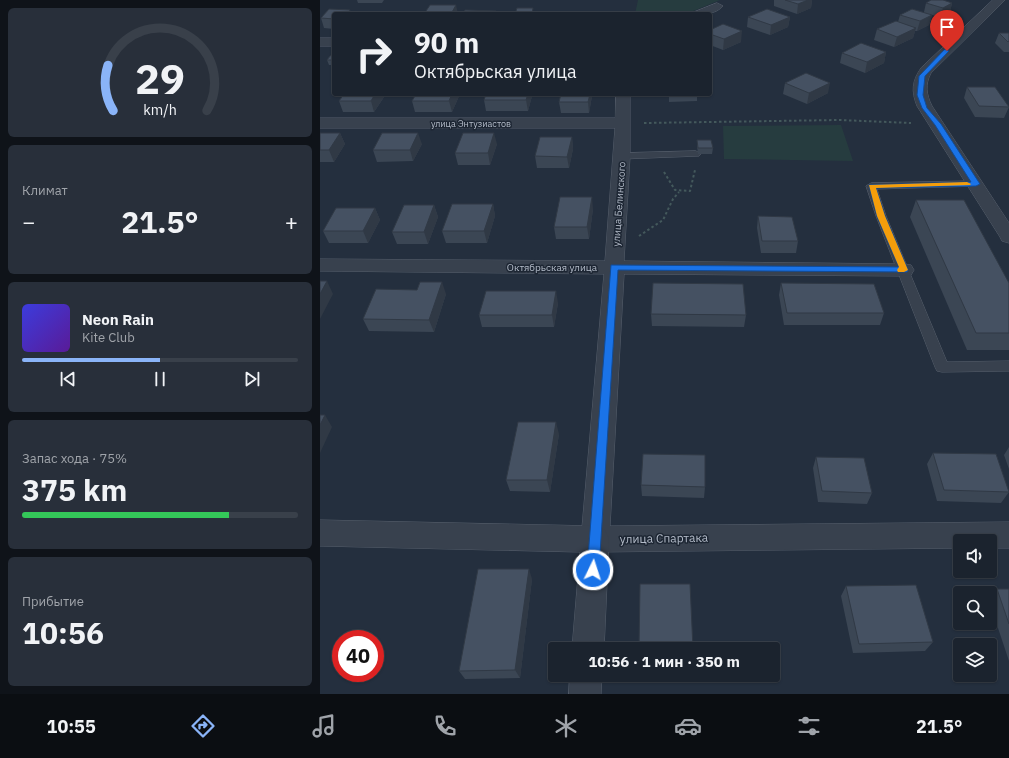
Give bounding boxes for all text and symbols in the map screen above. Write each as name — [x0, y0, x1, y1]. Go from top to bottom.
pin — [930, 10, 964, 51]
icon: arrive — [936, 16, 958, 38]
text: 90 m — [414, 24, 479, 61]
icon: right — [348, 28, 400, 80]
text: 29 — [135, 50, 185, 104]
text: Октябрьская улица — [414, 60, 577, 83]
text: km/h — [143, 99, 177, 118]
street label: улица Энтузиастов — [431, 118, 511, 129]
street label: улица Белинского — [610, 161, 628, 247]
text: Климат — [22, 182, 68, 199]
text: 21.5° — [121, 202, 199, 241]
text: − — [22, 207, 35, 236]
text: + — [285, 207, 298, 236]
street label: Октябрьская улица — [507, 261, 598, 274]
text: Neon Rain — [82, 310, 154, 329]
text: Kite Club — [82, 329, 135, 346]
icon: previous — [57, 368, 79, 390]
icon: pause — [149, 368, 171, 390]
icon: next — [241, 368, 263, 390]
text: Запас хода · 75% — [22, 450, 127, 467]
text: 375 km — [22, 470, 127, 509]
street label: улица Спартака — [620, 530, 709, 546]
map controls — [953, 534, 997, 682]
button: sound — [953, 534, 997, 578]
position arrow — [572, 549, 614, 591]
button: search — [953, 586, 997, 630]
text: Прибытие — [22, 593, 84, 610]
text: 10:56 — [22, 613, 104, 652]
speed limit sign: 40 — [332, 630, 384, 682]
button: layers — [953, 638, 997, 682]
text: 10:56 · 1 мин · 350 m — [588, 652, 740, 671]
icon: directions — [189, 712, 217, 740]
icon: music — [310, 712, 338, 740]
icon: phone — [431, 712, 459, 740]
icon: climate — [552, 712, 580, 740]
icon: car — [674, 712, 702, 740]
icon: filters — [795, 712, 823, 740]
text: 10:55 — [47, 715, 96, 738]
text: 21.5° — [916, 715, 962, 738]

